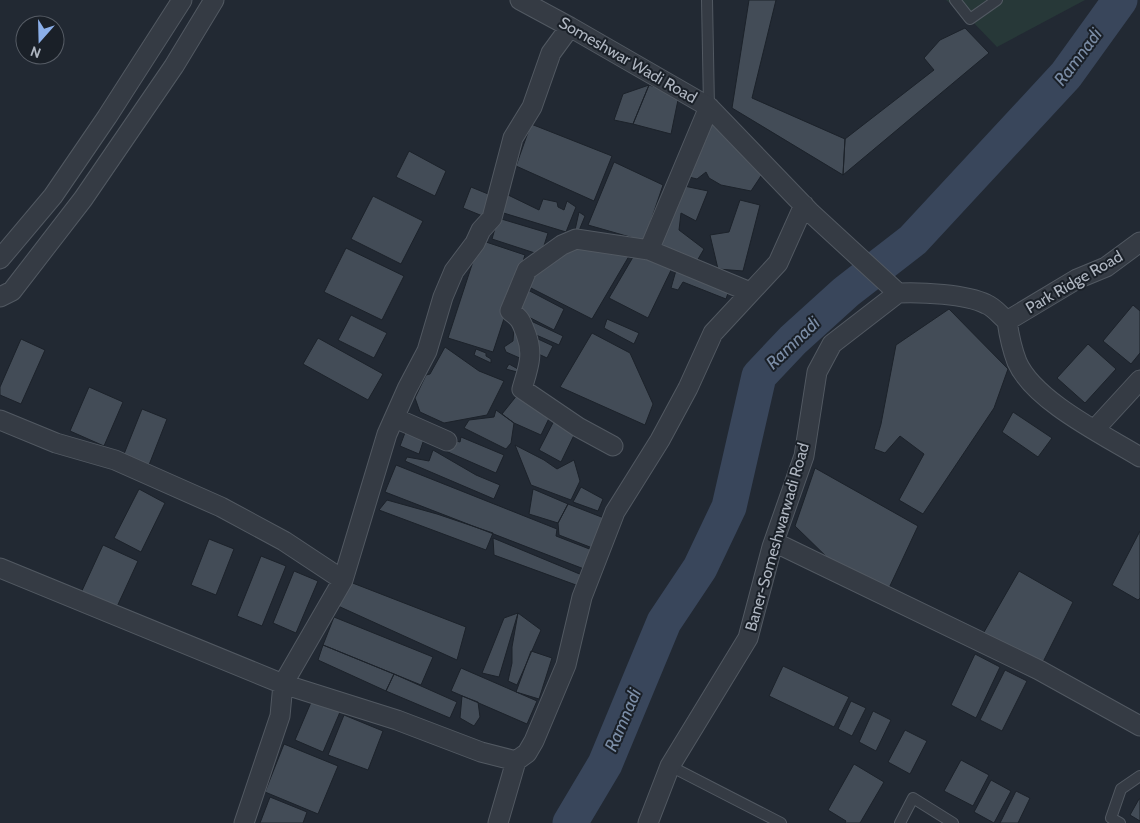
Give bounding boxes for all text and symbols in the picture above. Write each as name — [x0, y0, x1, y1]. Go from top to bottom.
street label: Someshwar Wadi Road — [556, 13, 700, 107]
north arrow — [15, 15, 65, 65]
water label: Ramnadi — [1049, 23, 1107, 90]
text: N — [28, 42, 43, 62]
street label: Park Ridge Road — [1022, 247, 1126, 317]
water label: Ramnadi — [762, 311, 825, 374]
street label: Baner-Someshwarwadi Road — [741, 441, 813, 633]
water label: Ramnadi — [600, 684, 647, 755]

